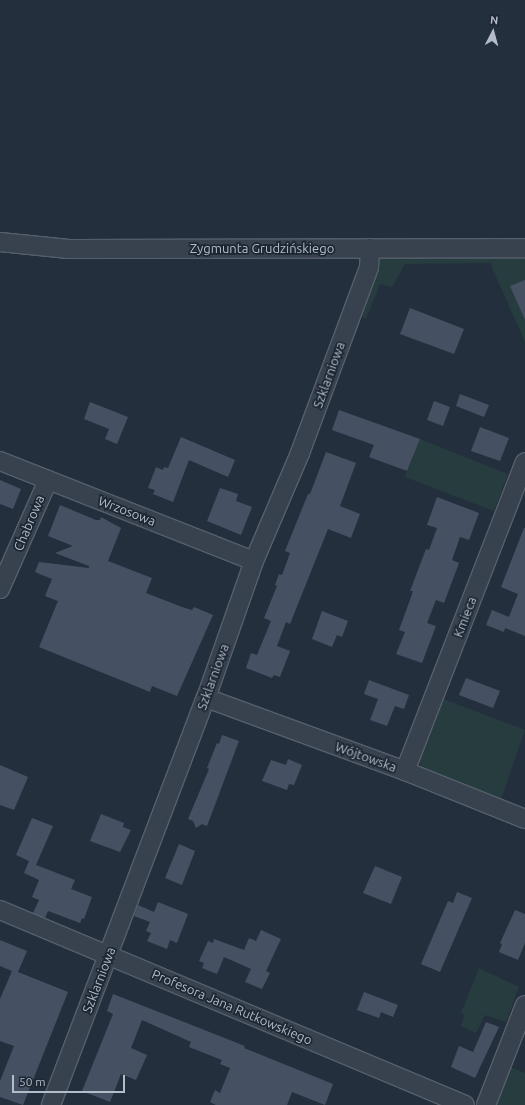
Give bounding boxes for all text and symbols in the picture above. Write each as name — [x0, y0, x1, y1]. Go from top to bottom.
north arrow — [473, 12, 513, 52]
text: N — [490, 14, 499, 26]
street label: Zygmunta Grudzińskiego — [190, 240, 334, 256]
street label: Szklarniowa — [310, 340, 348, 410]
street label: Chabrowa — [10, 493, 48, 553]
street label: Wrzosowa — [96, 493, 158, 529]
street label: Kmieca — [450, 595, 480, 639]
street label: Szklarniowa — [194, 642, 232, 712]
street label: Wójtowska — [333, 739, 399, 775]
street label: Szklarniowa — [79, 945, 119, 1015]
street label: Profesora Jana Rutkowskiego — [150, 966, 314, 1048]
scale bar — [14, 1067, 127, 1093]
text: 50 m — [19, 1075, 46, 1088]

